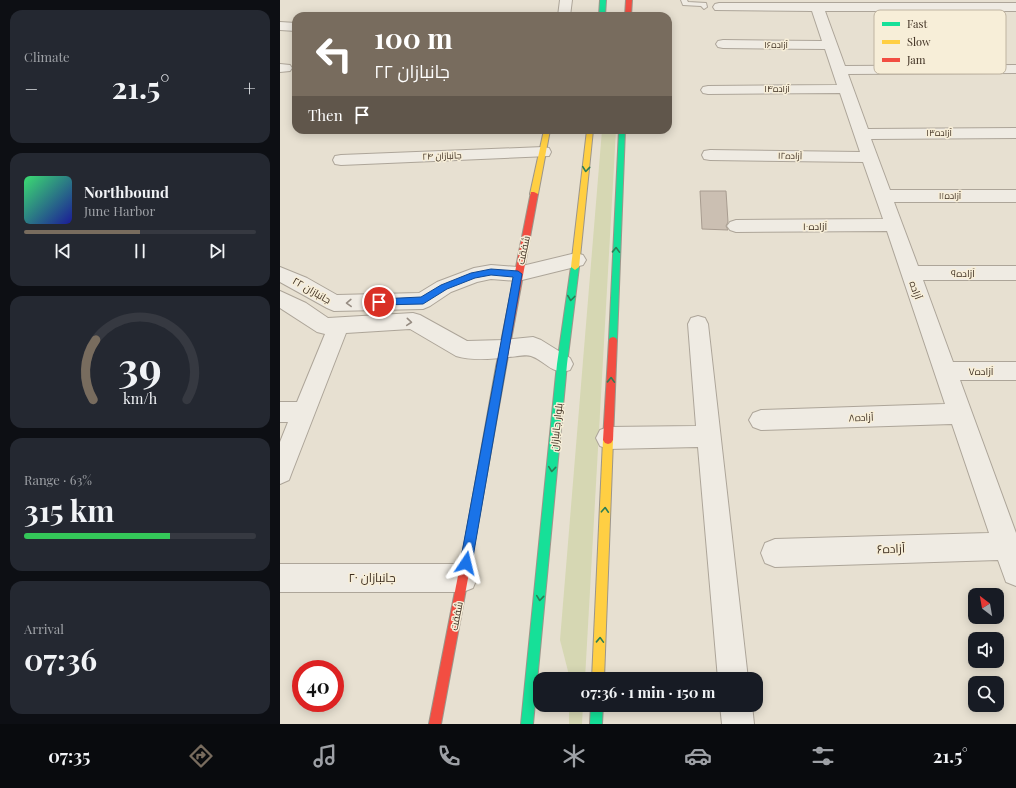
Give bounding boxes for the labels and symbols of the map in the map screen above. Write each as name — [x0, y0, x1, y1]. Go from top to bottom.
legend — [874, 10, 1006, 74]
text: Fast — [907, 16, 927, 31]
text: Slow — [907, 34, 931, 49]
street label: آزاده۱۶ — [764, 38, 789, 50]
text: Jam — [906, 52, 926, 67]
street label: آزاده۱۴ — [764, 82, 790, 94]
street label: آزاده۱۳ — [926, 126, 952, 138]
street label: جانبازان ۲۴ — [422, 148, 462, 162]
street label: آزاده۱۲ — [778, 149, 803, 161]
one-way arrow — [582, 166, 591, 172]
street label: آزاده۱۱ — [939, 189, 962, 201]
street label: آزاده۱۰ — [803, 219, 827, 233]
street label: شفقت — [513, 234, 533, 266]
one-way arrow — [612, 247, 621, 253]
street label: آزاده۹ — [951, 266, 975, 280]
street label: جانبازان ۲۲ — [290, 273, 334, 307]
street label: آزاده — [906, 279, 926, 301]
pin — [362, 285, 396, 319]
one-way arrow — [567, 295, 576, 301]
one-way arrow — [346, 299, 352, 307]
one-way arrow — [406, 318, 413, 327]
street label: آزاده۷ — [969, 364, 994, 378]
one-way arrow — [607, 377, 615, 383]
street label: بلوار جانبازان — [547, 402, 565, 452]
street label: آزاده۸ — [848, 410, 874, 424]
one-way arrow — [548, 466, 557, 472]
one-way arrow — [601, 507, 610, 513]
street label: آزاده۶ — [877, 539, 906, 556]
position arrow — [445, 542, 487, 584]
street label: جانبازان ۲۰ — [348, 569, 396, 585]
north arrow — [968, 588, 1004, 624]
one-way arrow — [535, 595, 544, 601]
street label: شفقت — [446, 600, 466, 632]
one-way arrow — [595, 637, 604, 643]
speed limit sign: 40 — [292, 660, 344, 712]

